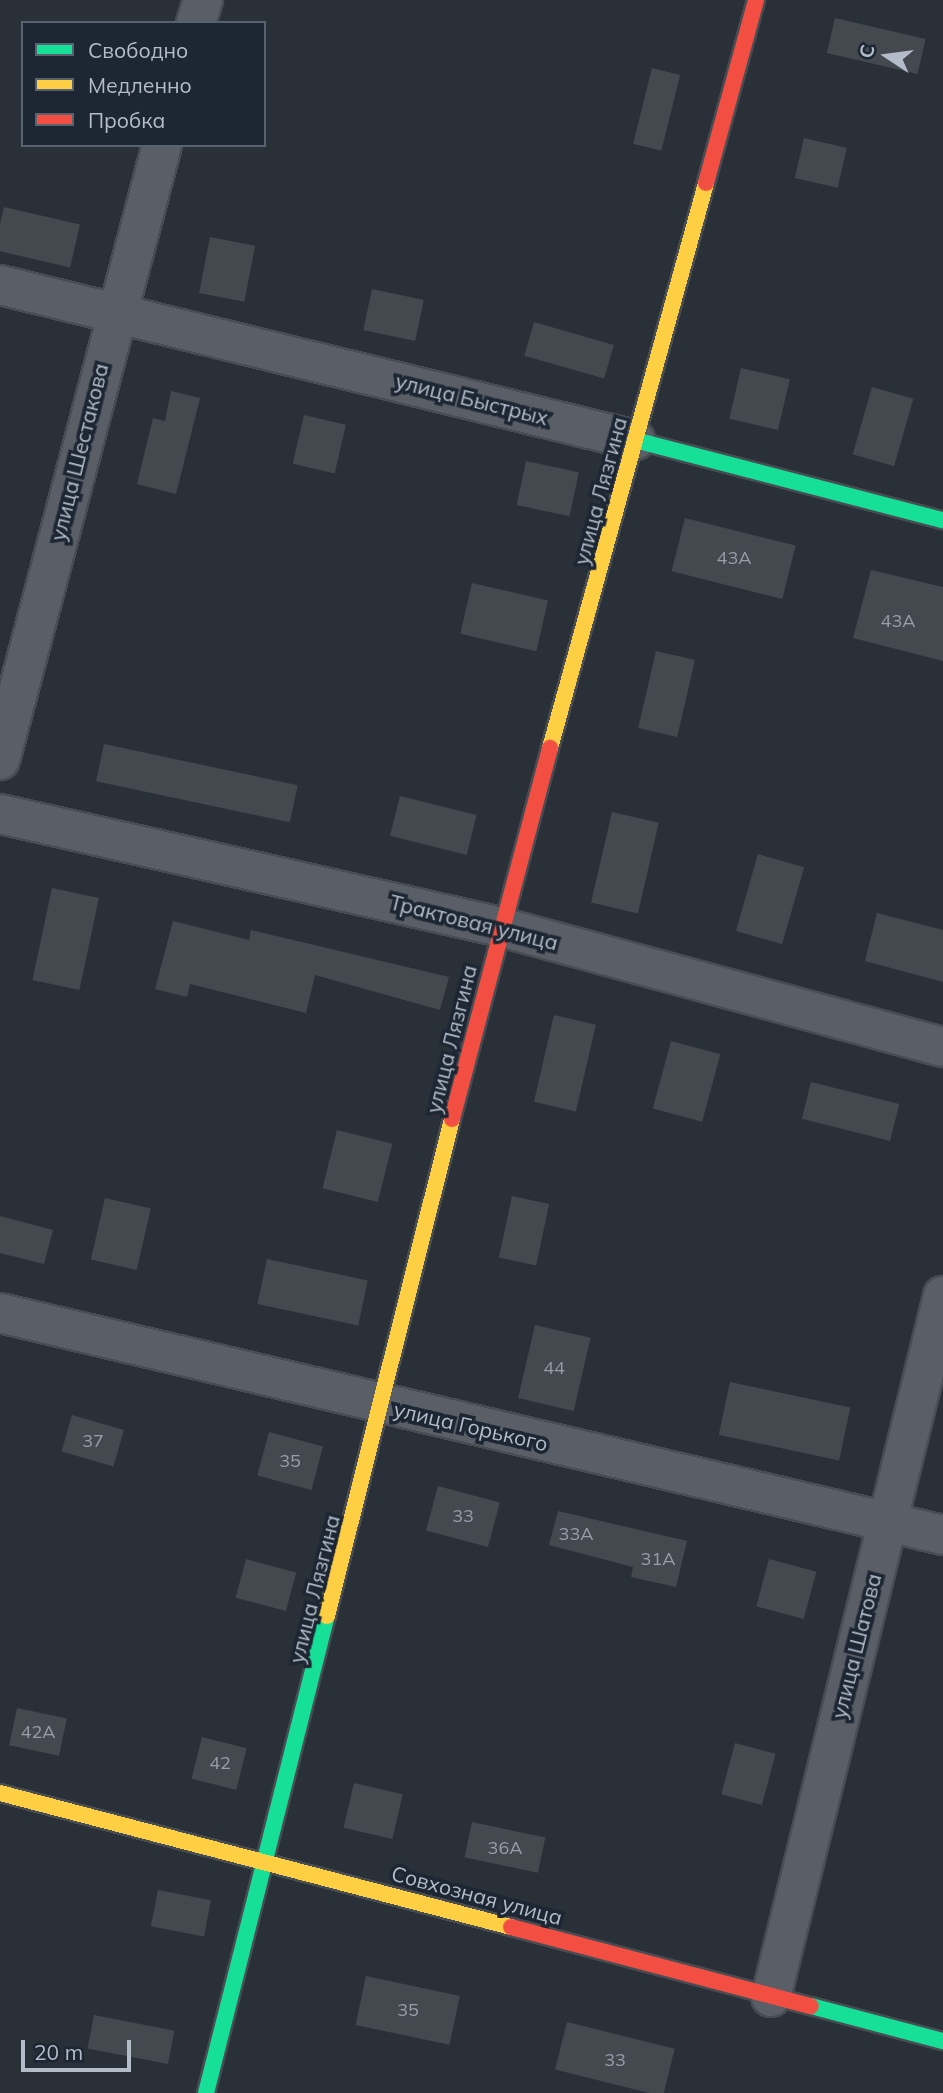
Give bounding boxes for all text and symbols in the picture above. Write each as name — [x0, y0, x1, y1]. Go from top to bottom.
legend — [21, 21, 266, 147]
north arrow — [852, 21, 922, 91]
text: Свободно — [88, 37, 188, 63]
text: С — [853, 42, 880, 60]
text: Медленно — [88, 72, 192, 98]
text: Пробка — [88, 107, 165, 133]
street label: улица Шестакова — [45, 361, 113, 543]
street label: улица Быстрых — [393, 368, 551, 430]
street label: улица Лязгина — [568, 414, 632, 568]
house number: 43А — [717, 547, 751, 569]
house number: 43А — [881, 610, 915, 632]
street label: Трактовая улица — [387, 889, 561, 955]
street label: улица Лязгина — [420, 962, 482, 1116]
house number: 44 — [543, 1357, 565, 1379]
street label: улица Горького — [391, 1396, 551, 1456]
house number: 37 — [82, 1430, 104, 1452]
house number: 35 — [279, 1450, 301, 1472]
house number: 33 — [452, 1505, 474, 1527]
street label: улица Лязгина — [283, 1512, 345, 1666]
house number: 33А — [559, 1523, 593, 1545]
house number: 31А — [641, 1548, 675, 1570]
street label: улица Шатова — [826, 1571, 886, 1721]
house number: 42А — [21, 1721, 55, 1743]
house number: 42 — [209, 1752, 231, 1774]
house number: 36А — [488, 1837, 522, 1859]
street label: Совхозная улица — [389, 1860, 565, 1930]
house number: 35 — [397, 1999, 419, 2021]
scale bar — [24, 2026, 135, 2070]
text: 20 m — [34, 2039, 83, 2065]
house number: 33 — [604, 2049, 626, 2071]

